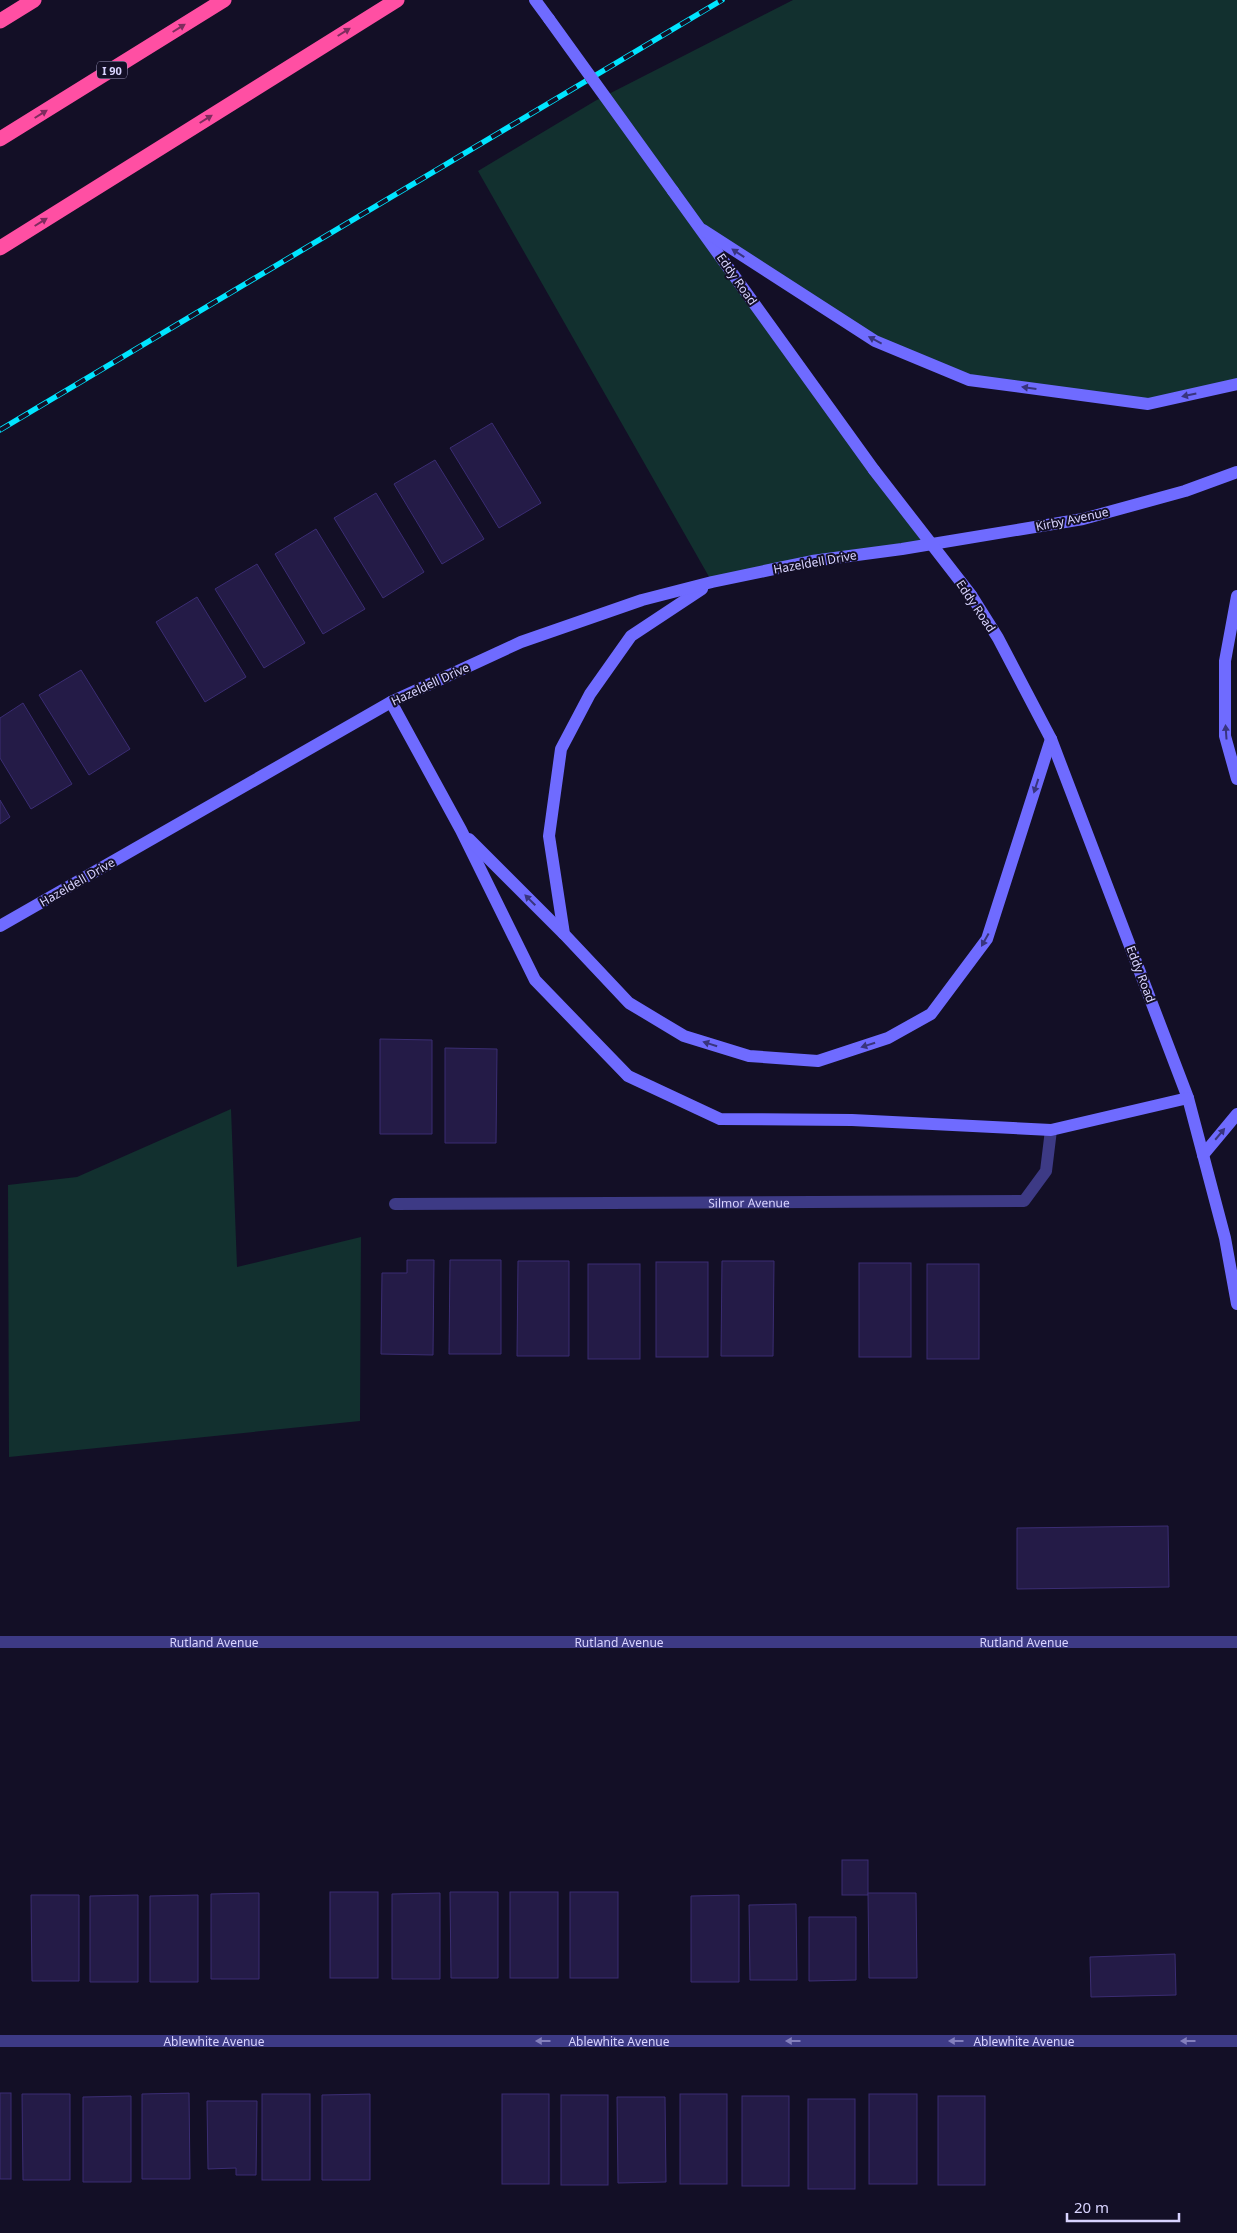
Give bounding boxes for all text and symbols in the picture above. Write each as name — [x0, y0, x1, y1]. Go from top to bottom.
one-way arrow — [173, 23, 186, 32]
one-way arrow — [337, 28, 351, 37]
road number: I 90 — [97, 62, 127, 78]
one-way arrow — [35, 109, 48, 118]
one-way arrow — [200, 114, 213, 123]
one-way arrow — [35, 218, 48, 227]
one-way arrow — [732, 248, 745, 258]
street label: Eddy Road — [713, 250, 761, 308]
one-way arrow — [868, 336, 882, 345]
one-way arrow — [1021, 384, 1037, 392]
one-way arrow — [1182, 391, 1197, 399]
street label: Kirby Avenue — [1034, 503, 1110, 535]
street label: Hazeldell Drive — [772, 546, 858, 578]
street label: Eddy Road — [952, 577, 1000, 635]
street label: Hazeldell Drive — [388, 658, 472, 710]
one-way arrow — [1221, 723, 1229, 739]
one-way arrow — [1031, 779, 1039, 794]
street label: Hazeldell Drive — [36, 853, 118, 910]
one-way arrow — [524, 894, 536, 906]
one-way arrow — [981, 932, 989, 947]
street label: Eddy Road — [1122, 943, 1160, 1005]
one-way arrow — [702, 1039, 717, 1047]
one-way arrow — [860, 1042, 875, 1049]
one-way arrow — [1214, 1128, 1225, 1140]
street label: Silmor Avenue — [708, 1194, 790, 1211]
street label: Rutland Avenue — [169, 1634, 259, 1651]
street label: Rutland Avenue — [574, 1634, 664, 1651]
street label: Rutland Avenue — [979, 1634, 1069, 1651]
street label: Ablewhite Avenue — [163, 2033, 265, 2050]
street label: Ablewhite Avenue — [568, 2033, 670, 2050]
street label: Ablewhite Avenue — [973, 2033, 1075, 2050]
one-way arrow — [535, 2037, 551, 2045]
one-way arrow — [785, 2037, 801, 2045]
one-way arrow — [948, 2037, 964, 2045]
one-way arrow — [1180, 2037, 1196, 2045]
scale bar — [1067, 2190, 1180, 2222]
text: 20 m — [1074, 2197, 1109, 2217]

